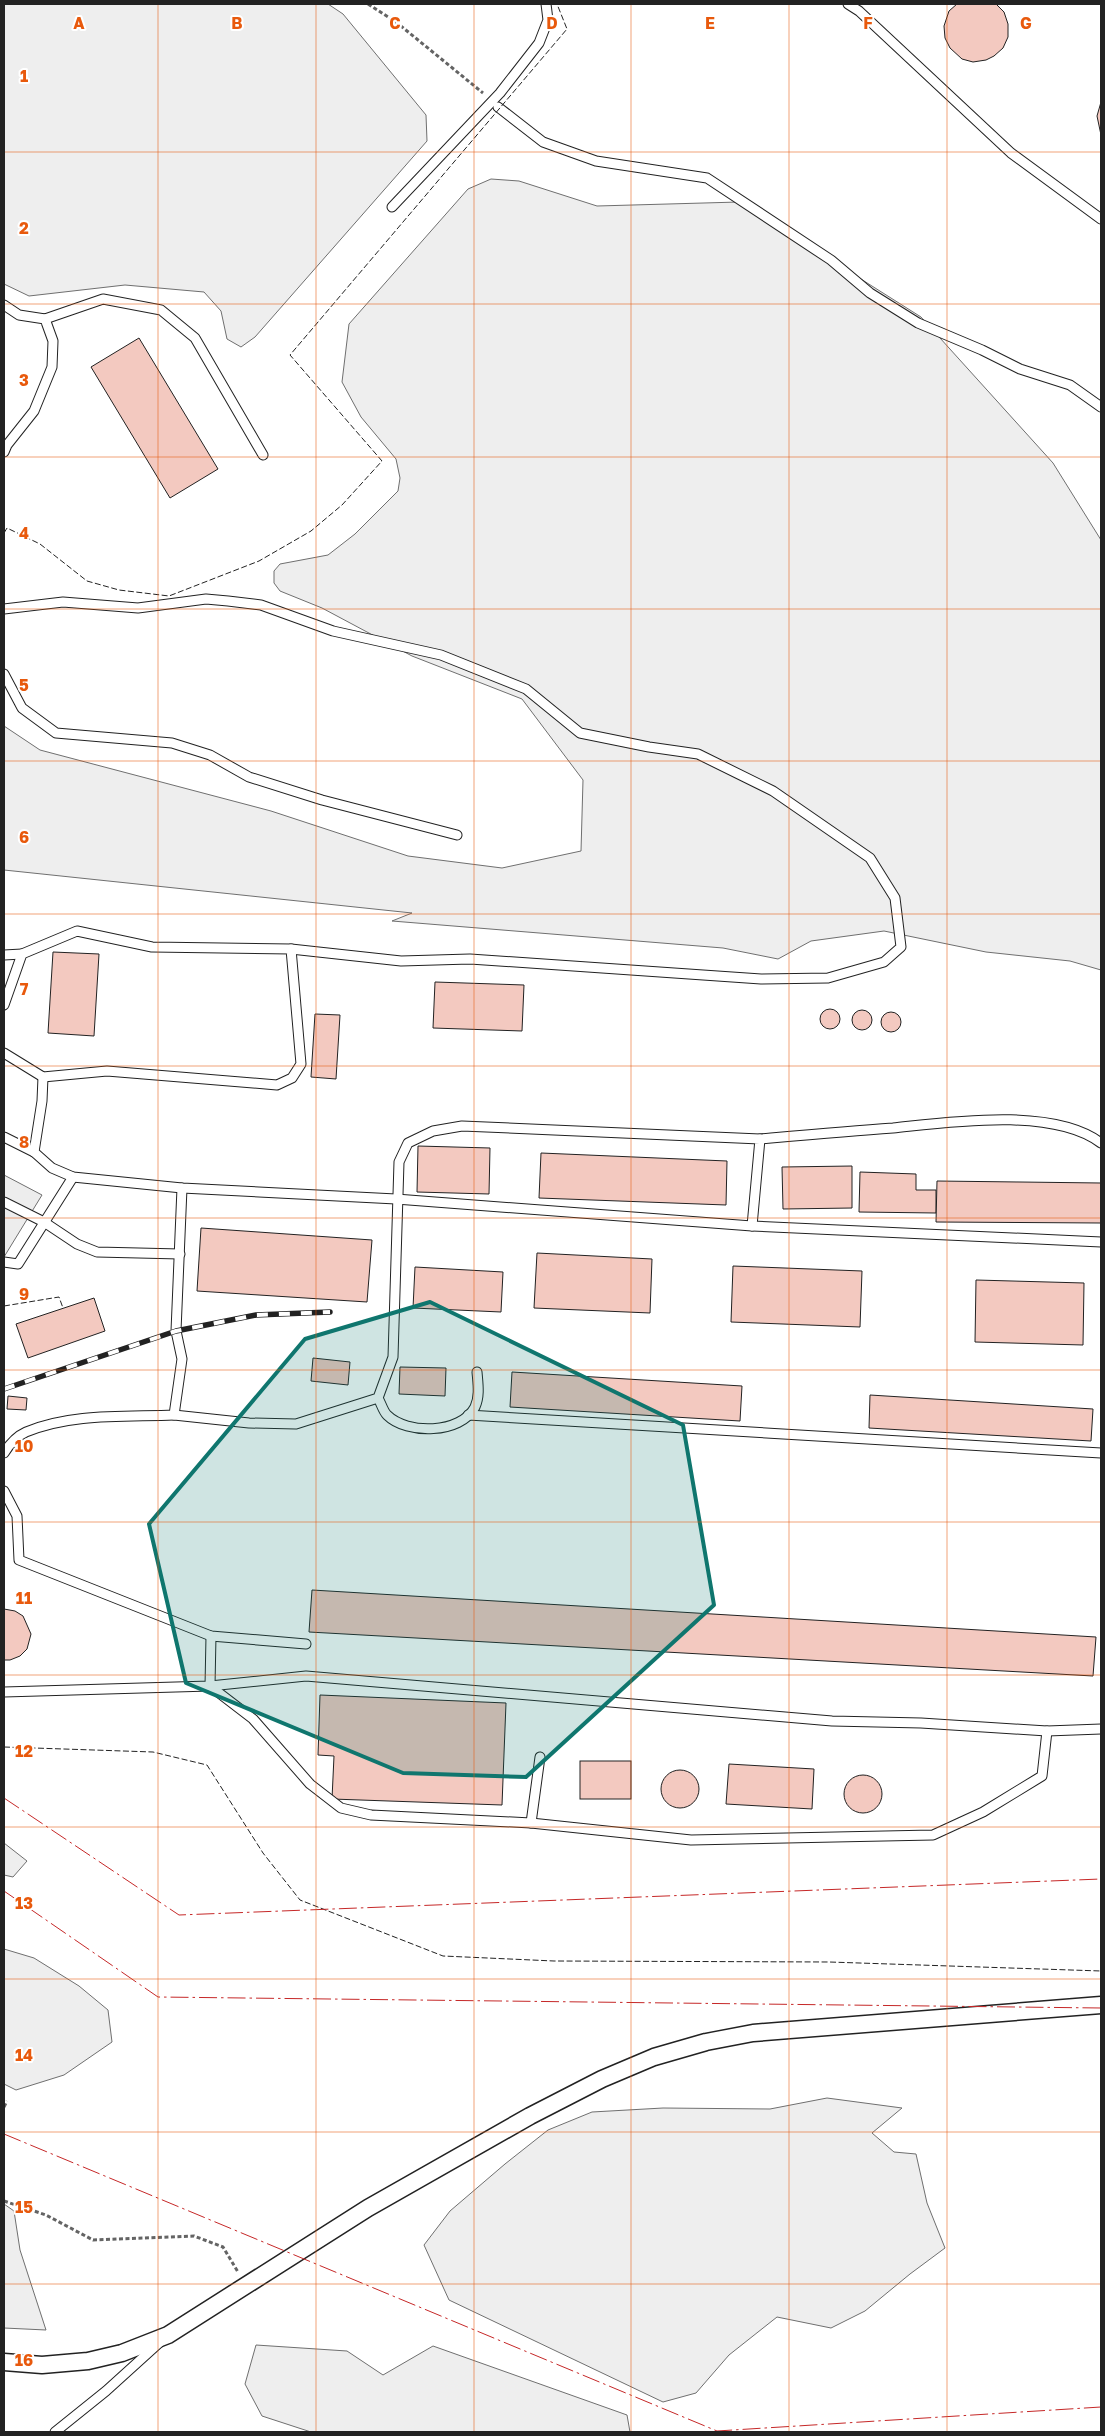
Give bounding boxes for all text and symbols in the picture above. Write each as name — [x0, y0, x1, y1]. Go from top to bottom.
text: A — [73, 13, 85, 33]
text: B — [231, 13, 243, 33]
text: C — [389, 13, 401, 33]
text: D — [546, 13, 558, 33]
text: E — [705, 13, 715, 33]
text: F — [863, 13, 873, 33]
text: G — [1020, 13, 1032, 33]
text: 1 — [20, 66, 28, 86]
text: 2 — [19, 218, 29, 238]
text: 3 — [19, 370, 29, 390]
text: 4 — [19, 523, 29, 543]
text: 5 — [19, 675, 29, 695]
text: 6 — [19, 827, 29, 847]
text: 7 — [20, 979, 29, 999]
text: 8 — [19, 1132, 29, 1152]
text: 9 — [19, 1284, 29, 1304]
text: 10 — [15, 1436, 33, 1456]
text: 11 — [16, 1588, 32, 1608]
text: 12 — [15, 1741, 33, 1761]
text: 13 — [15, 1893, 33, 1913]
text: 14 — [15, 2045, 33, 2065]
text: 15 — [15, 2197, 33, 2217]
text: 16 — [15, 2350, 33, 2370]

